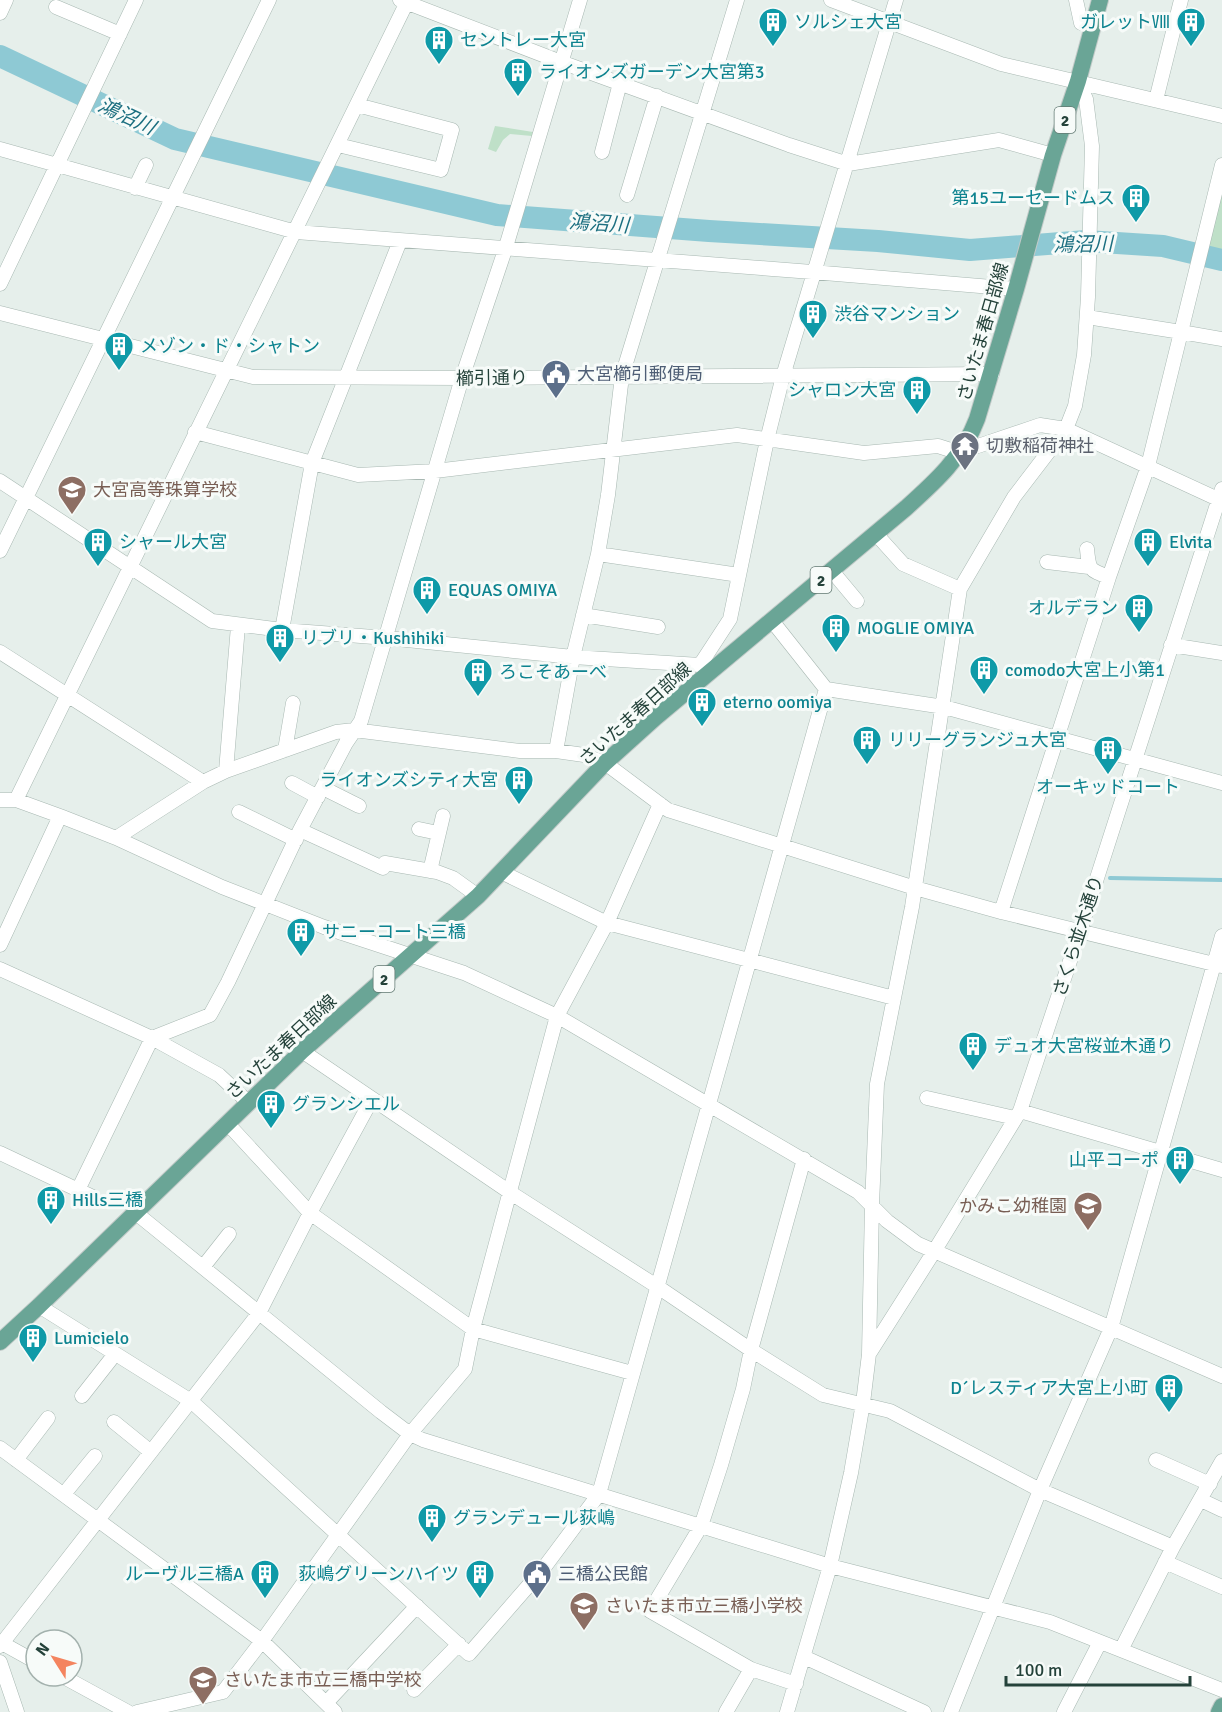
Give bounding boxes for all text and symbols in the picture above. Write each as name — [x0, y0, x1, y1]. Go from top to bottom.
building icon: ソルシェ大宮 — [757, 6, 789, 48]
building icon: ガレットⅧ — [1175, 6, 1207, 48]
place label: ソルシェ大宮 — [794, 11, 902, 33]
place label: ガレットⅧ — [1080, 11, 1170, 33]
building icon: セントレー大宮 — [423, 24, 455, 66]
place label: セントレー大宮 — [460, 29, 586, 51]
building icon: ライオンズガーデン大宮第3 — [502, 56, 534, 98]
place label: ライオンズガーデン大宮第3 — [539, 61, 764, 83]
water label: 鴻沼川 — [94, 92, 161, 141]
road number: 2 — [1054, 107, 1076, 133]
building icon: 第15ユーセードムス — [1120, 182, 1152, 224]
place label: 第15ユーセードムス — [952, 187, 1115, 209]
water label: 鴻沼川 — [568, 209, 632, 238]
water label: 鴻沼川 — [1053, 231, 1115, 258]
street label: さいたま春日部線 — [953, 260, 1013, 404]
building icon: 渋谷マンション — [797, 298, 829, 340]
place label: 渋谷マンション — [834, 303, 960, 325]
building icon: メゾン・ド・シャトン — [103, 330, 135, 372]
place label: メゾン・ド・シャトン — [140, 335, 320, 357]
public building icon: 大宮櫛引郵便局 — [540, 358, 572, 400]
place label: 大宮櫛引郵便局 — [577, 363, 703, 385]
street label: 櫛引通り — [456, 366, 528, 390]
building icon: シャロン大宮 — [901, 374, 933, 416]
place label: シャロン大宮 — [788, 379, 896, 401]
temple icon: 切敷稲荷神社 — [949, 430, 981, 472]
place label: 切敷稲荷神社 — [986, 435, 1094, 457]
school or university icon: 大宮高等珠算学校 — [56, 474, 88, 516]
place label: 大宮高等珠算学校 — [93, 479, 237, 501]
building icon: シャール大宮 — [82, 526, 114, 568]
building icon: Elvita — [1132, 526, 1164, 568]
place label: シャール大宮 — [119, 531, 227, 553]
place label: Elvita — [1169, 531, 1212, 553]
road number: 2 — [810, 567, 832, 593]
building icon: EQUAS OMIYA — [411, 574, 443, 616]
place label: EQUAS OMIYA — [448, 579, 557, 601]
building icon: オルデラン — [1123, 592, 1155, 634]
place label: オルデラン — [1028, 597, 1118, 619]
building icon: MOGLIE OMIYA — [820, 612, 852, 654]
place label: MOGLIE OMIYA — [857, 617, 974, 639]
building icon: リブリ・Kushihiki — [264, 622, 296, 664]
place label: リブリ・Kushihiki — [301, 627, 444, 649]
building icon: comodo大宮上小第1 — [968, 654, 1000, 696]
building icon: ろこそあーべ — [462, 656, 494, 698]
street label: さいたま春日部線 — [574, 658, 696, 770]
place label: comodo大宮上小第1 — [1005, 659, 1165, 681]
place label: ろこそあーべ — [499, 661, 607, 683]
building icon: eterno oomiya — [686, 686, 718, 728]
place label: eterno oomiya — [723, 691, 832, 713]
building icon: リリーグランジュ大宮 — [851, 724, 883, 766]
place label: リリーグランジュ大宮 — [888, 729, 1067, 751]
building icon: オーキッドコート — [1092, 734, 1124, 776]
building icon: ライオンズシティ大宮 — [503, 764, 535, 806]
place label: ライオンズシティ大宮 — [319, 769, 498, 791]
place label: オーキッドコート — [1036, 776, 1180, 798]
street label: さくら並木通り — [1048, 873, 1108, 999]
building icon: サニーコート三橋 — [285, 916, 317, 958]
place label: サニーコート三橋 — [322, 921, 466, 943]
road number: 2 — [374, 966, 394, 992]
street label: さいたま春日部線 — [221, 990, 341, 1104]
building icon: デュオ大宮桜並木通り — [957, 1030, 989, 1072]
place label: デュオ大宮桜並木通り — [994, 1035, 1174, 1057]
building icon: グランシエル — [255, 1088, 287, 1130]
place label: グランシエル — [292, 1093, 400, 1115]
building icon: 山平コーポ — [1164, 1144, 1196, 1186]
place label: 山平コーポ — [1069, 1149, 1159, 1171]
building icon: Hills三橋 — [35, 1184, 67, 1226]
place label: Hills三橋 — [72, 1189, 143, 1211]
school or university icon: かみこ幼稚園 — [1072, 1190, 1104, 1232]
place label: かみこ幼稚園 — [959, 1195, 1067, 1217]
building icon: Lumicielo — [17, 1322, 49, 1364]
place label: Lumicielo — [54, 1327, 129, 1349]
building icon: D´レスティア大宮上小町 — [1153, 1372, 1185, 1414]
place label: D´レスティア大宮上小町 — [950, 1377, 1148, 1399]
building icon: グランデュール荻嶋 — [416, 1502, 448, 1544]
place label: グランデュール荻嶋 — [453, 1507, 615, 1529]
building icon: ルーヴル三橋A — [249, 1558, 281, 1600]
building icon: 荻嶋グリーンハイツ — [464, 1558, 496, 1600]
public building icon: 三橋公民館 — [521, 1558, 553, 1600]
place label: ルーヴル三橋A — [125, 1563, 244, 1585]
place label: 荻嶋グリーンハイツ — [298, 1563, 459, 1585]
place label: 三橋公民館 — [558, 1563, 648, 1585]
school or university icon: さいたま市立三橋小学校 — [568, 1590, 600, 1632]
place label: さいたま市立三橋小学校 — [605, 1595, 802, 1617]
north arrow — [24, 1628, 84, 1688]
text: N — [31, 1639, 54, 1660]
scale bar — [1006, 1649, 1190, 1687]
text: 100 m — [1015, 1659, 1062, 1681]
school or university icon: さいたま市立三橋中学校 — [187, 1664, 219, 1706]
place label: さいたま市立三橋中学校 — [224, 1669, 421, 1691]

